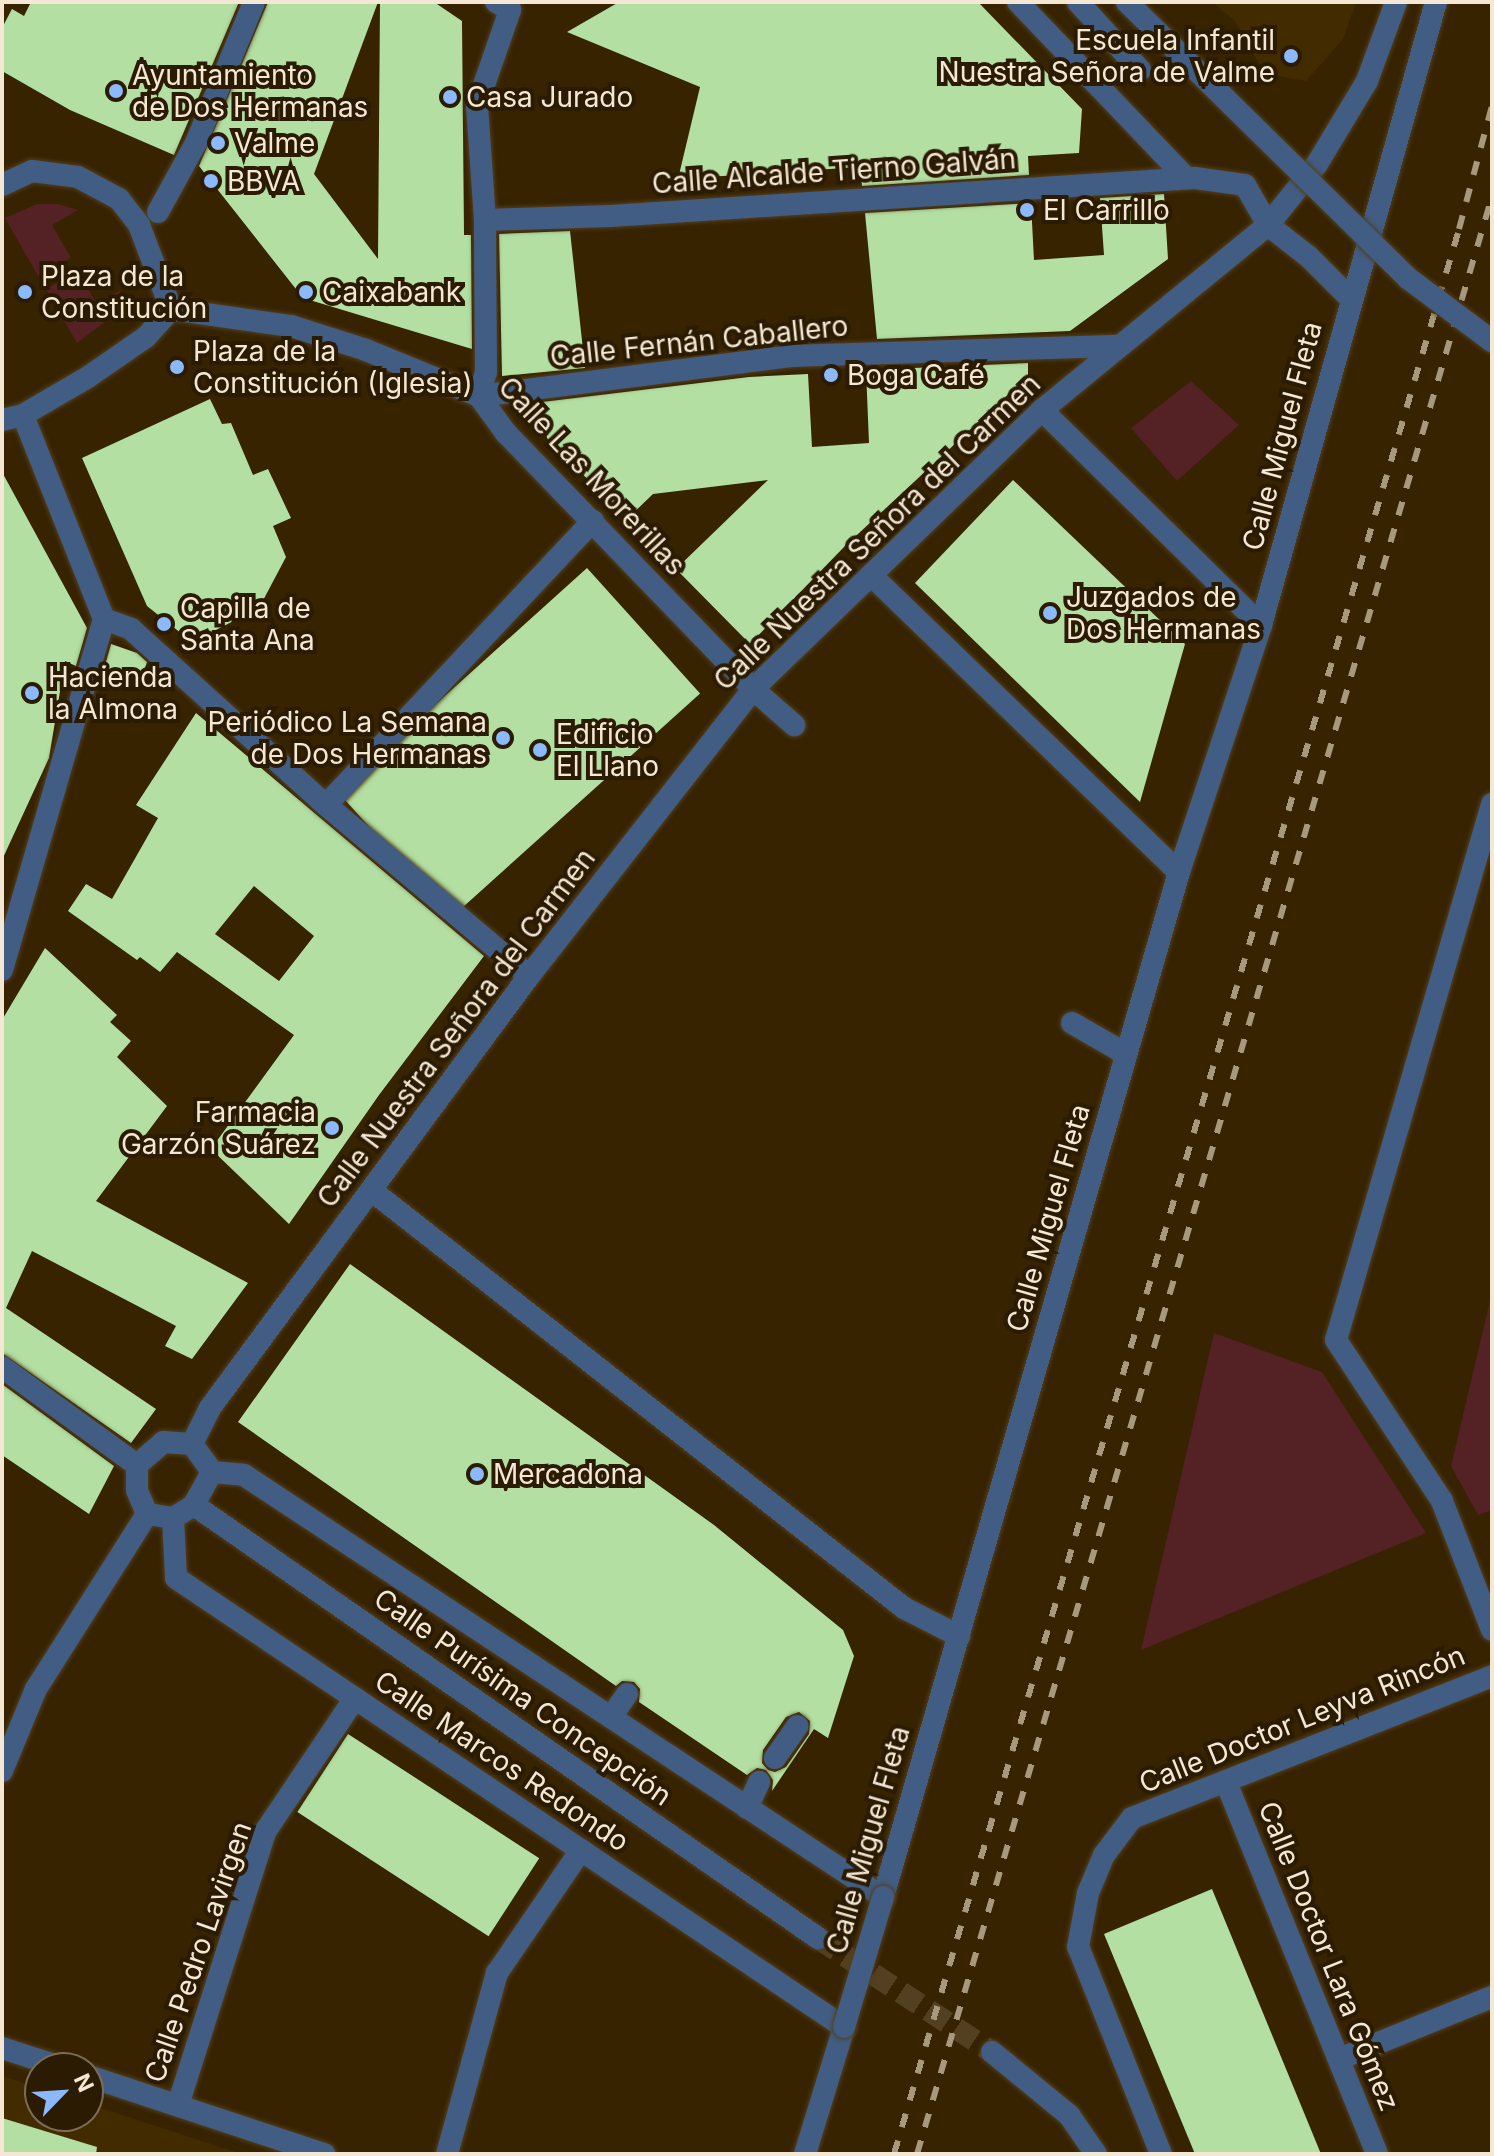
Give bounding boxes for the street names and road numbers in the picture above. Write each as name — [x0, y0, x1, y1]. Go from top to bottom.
street label: Calle Alcalde Tierno Galván — [651, 142, 1017, 200]
street label: Calle Fernán Caballero — [548, 309, 850, 373]
street label: Calle Miguel Fleta — [1235, 318, 1329, 554]
street label: Calle Nuestra Señora del Carmen — [707, 367, 1047, 697]
street label: Calle Las Morerillas — [492, 370, 692, 582]
street label: Calle Nuestra Señora del Carmen — [310, 842, 602, 1214]
street label: Calle Miguel Fleta — [999, 1100, 1097, 1336]
street label: Calle Purísima Concepción — [368, 1581, 678, 1813]
street label: Calle Doctor Leyva Rincón — [1134, 1638, 1470, 1800]
street label: Calle Marcos Redondo — [369, 1664, 635, 1858]
street label: Calle Miguel Fleta — [819, 1722, 917, 1958]
street label: Calle Doctor Lara Gómez — [1252, 1797, 1406, 2115]
street label: Calle Pedro Lavirgen — [138, 1817, 258, 2087]

